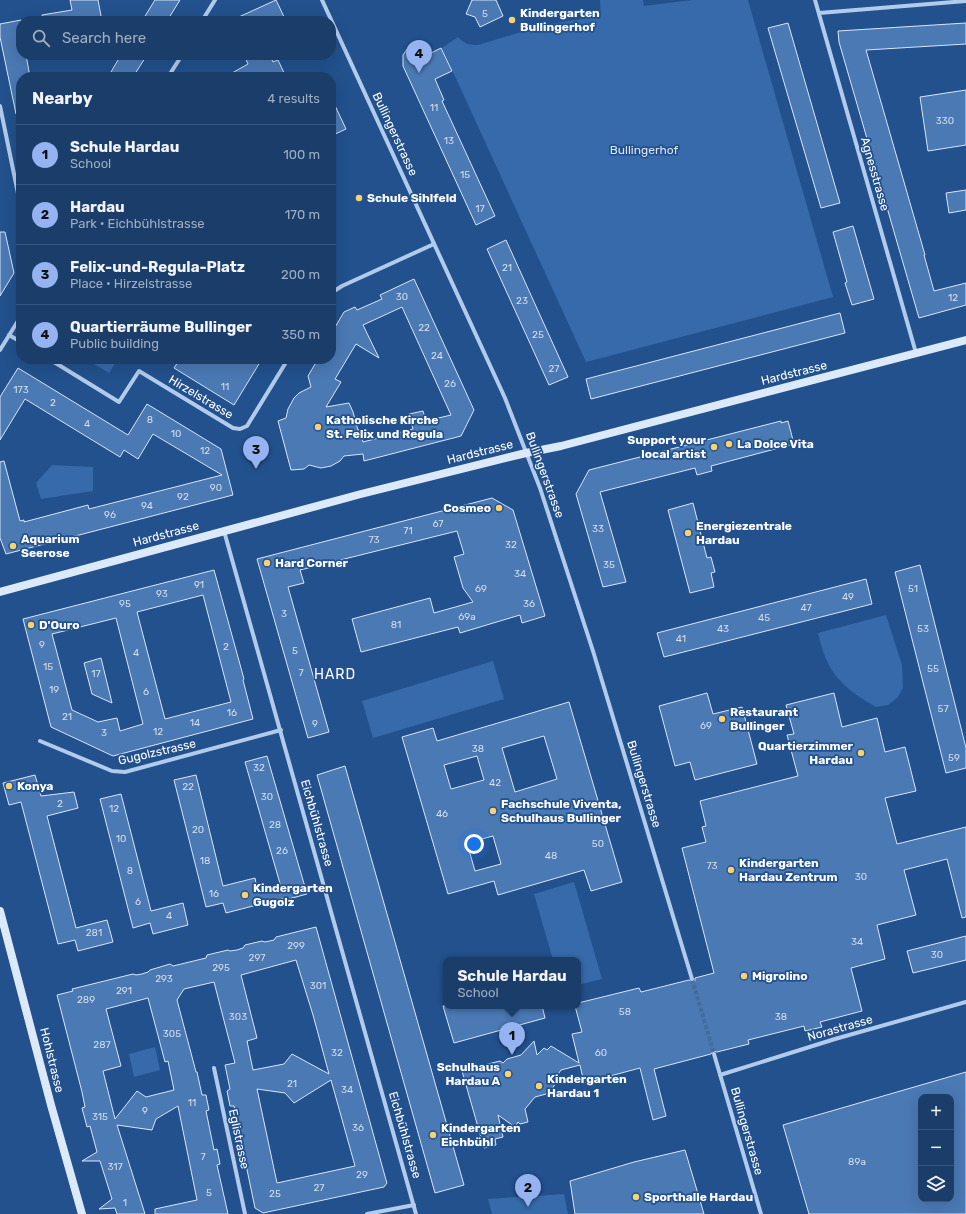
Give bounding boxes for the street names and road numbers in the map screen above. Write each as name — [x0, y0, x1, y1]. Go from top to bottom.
street label: Bullingerstrasse — [370, 90, 421, 178]
street label: Agnesstrasse — [858, 135, 892, 213]
street label: Hardstrasse — [759, 358, 829, 388]
street label: Hirzelstrasse — [166, 372, 236, 422]
street label: Bullingerstrasse — [523, 430, 567, 520]
street label: Hardstrasse — [445, 437, 515, 467]
street label: Hardstrasse — [132, 518, 201, 550]
street label: Gugolzstrasse — [117, 736, 197, 768]
street label: Bullingerstrasse — [624, 739, 664, 830]
street label: Eichbühlstrasse — [298, 778, 336, 868]
street label: Norastrasse — [806, 1012, 874, 1044]
street label: Hohlstrasse — [37, 1026, 67, 1094]
street label: Bullingerstrasse — [728, 1086, 766, 1177]
street label: Eichbühlstrasse — [386, 1090, 424, 1180]
street label: Eglistrasse — [226, 1108, 252, 1171]

